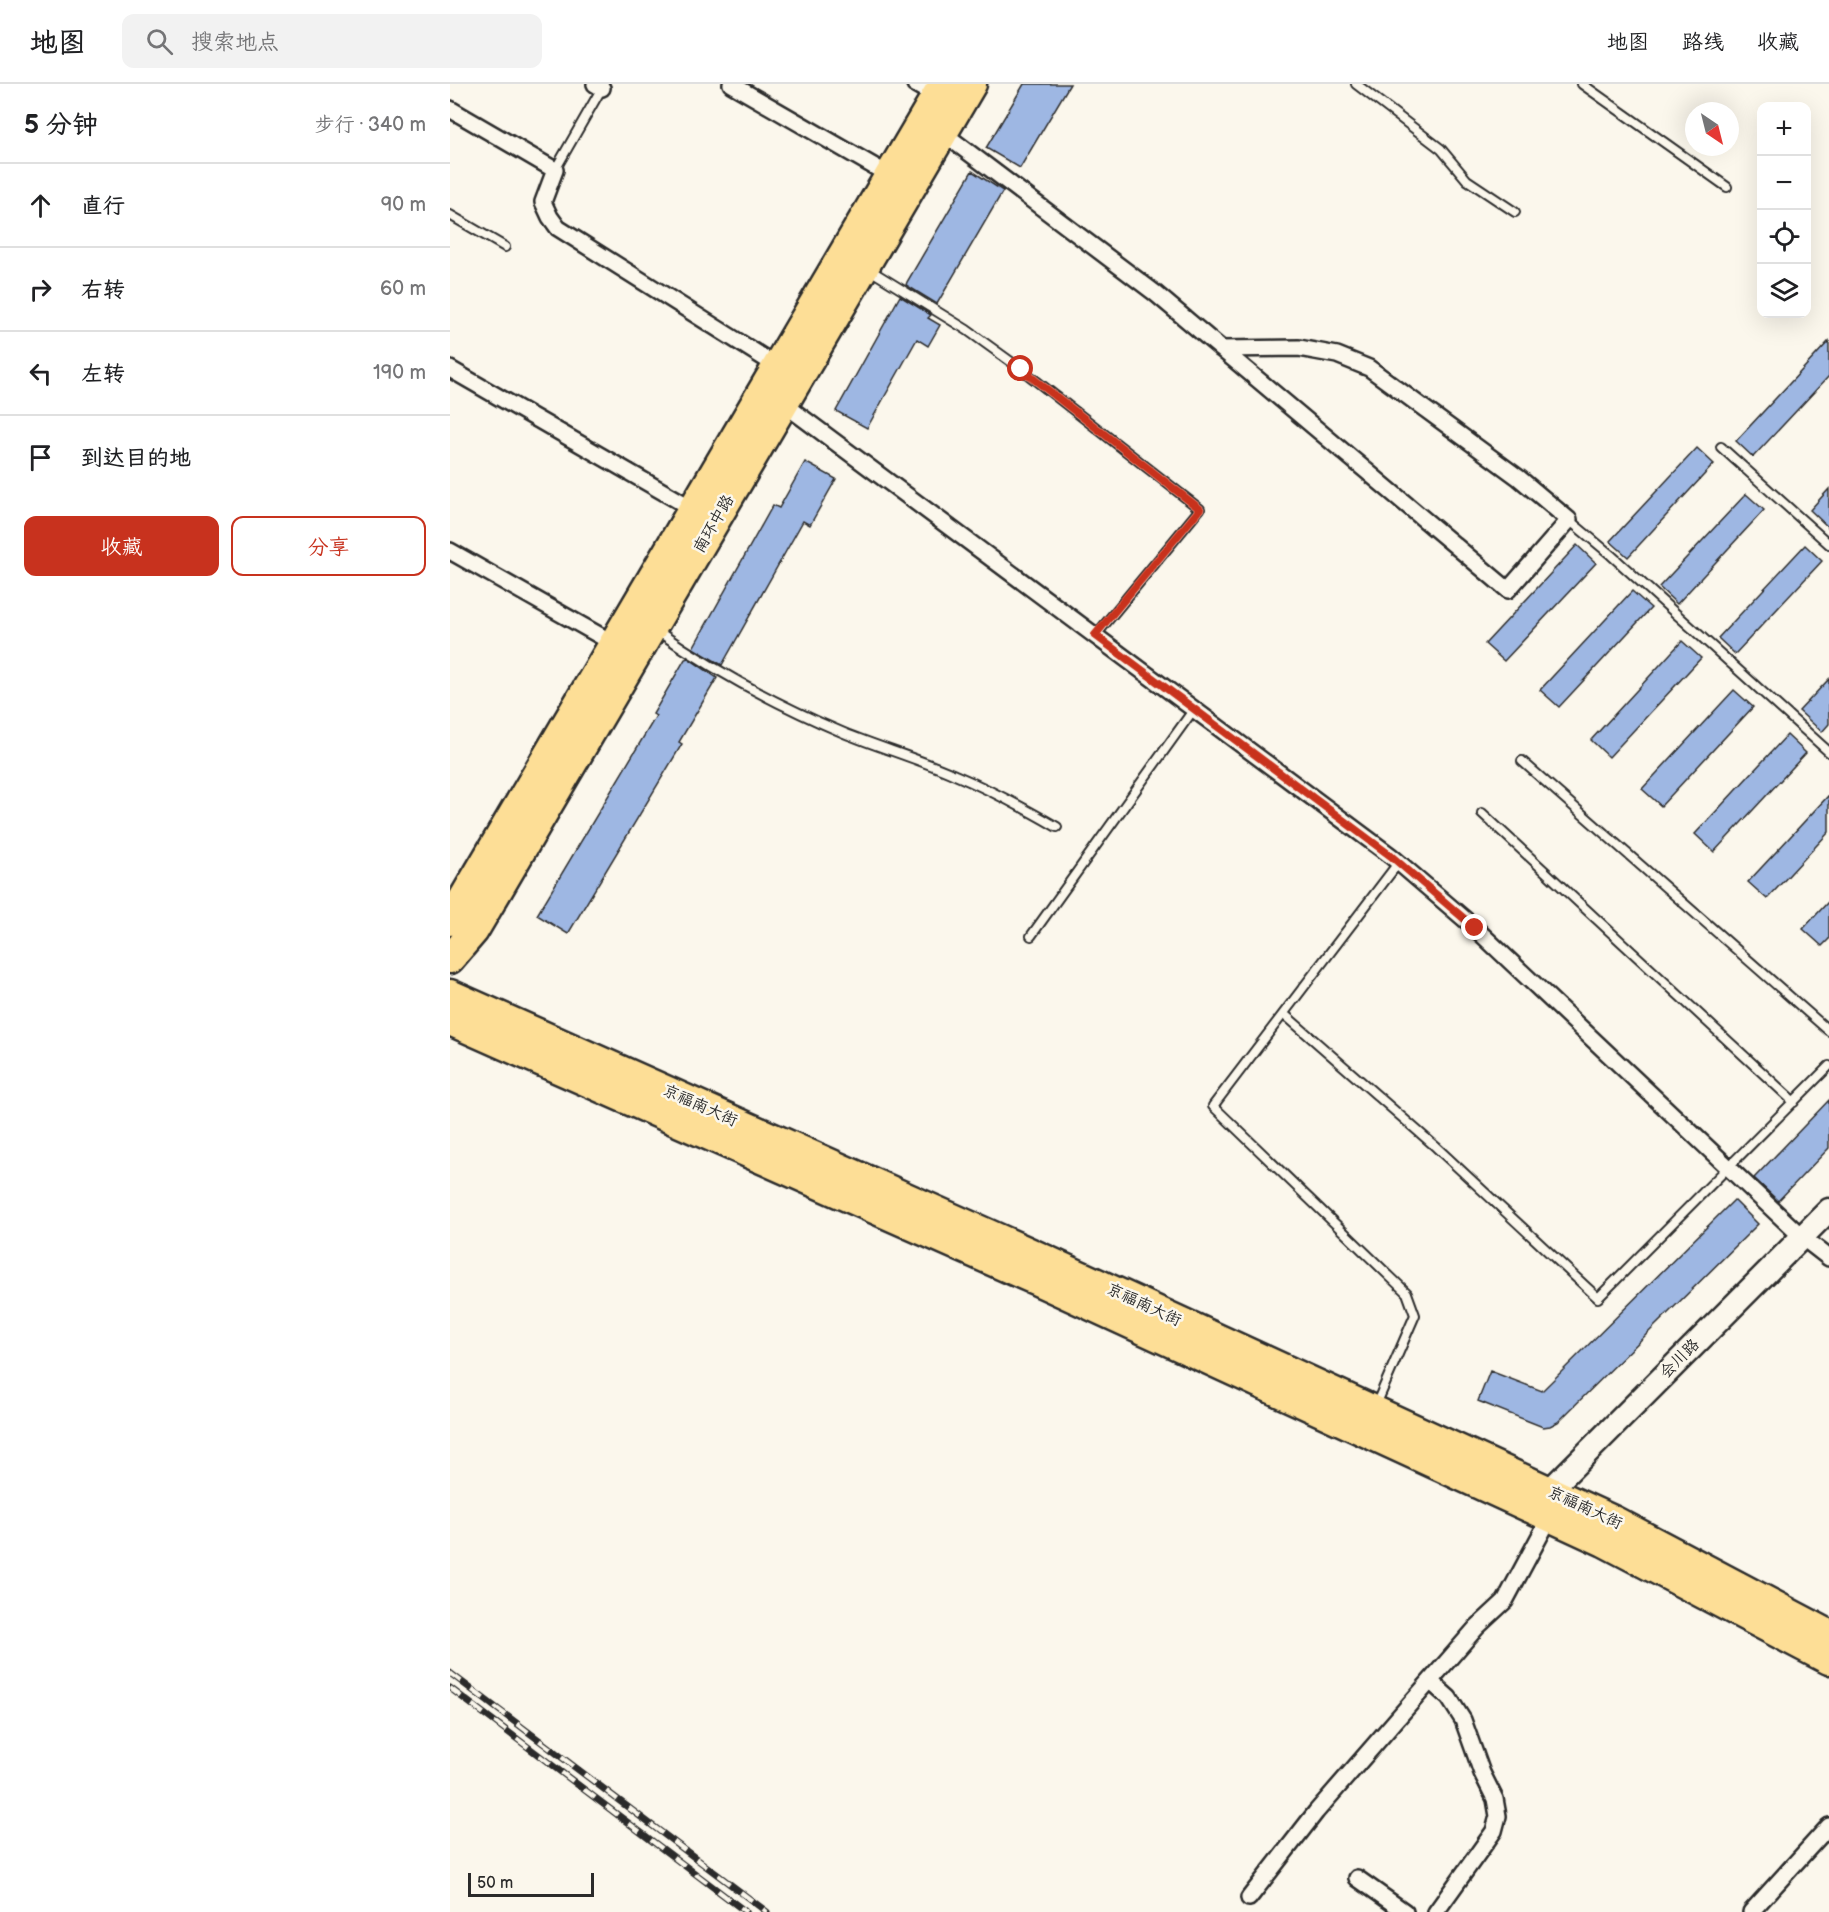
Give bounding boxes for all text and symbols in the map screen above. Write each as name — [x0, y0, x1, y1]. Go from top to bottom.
search box — [122, 14, 542, 68]
icon: search — [143, 25, 176, 58]
text: 地图 — [30, 27, 86, 60]
text: 搜索地点 — [191, 29, 279, 56]
text: 地图 — [1607, 30, 1649, 55]
text: 路线 — [1682, 30, 1724, 55]
text: 收藏 — [1757, 30, 1799, 55]
north arrow — [1685, 102, 1739, 156]
map controls — [1757, 102, 1811, 318]
button: + — [1757, 102, 1811, 156]
text: 5 分钟 — [24, 110, 98, 141]
text: 步行 · 340 m — [315, 113, 426, 137]
button: − — [1757, 156, 1811, 210]
icon: ahead — [24, 189, 57, 222]
text: 直行 — [81, 193, 125, 220]
text: 90 m — [381, 193, 426, 217]
button: locate — [1757, 210, 1811, 264]
button: layers — [1757, 264, 1811, 318]
icon: right — [24, 273, 57, 306]
text: 右转 — [81, 277, 125, 304]
text: 60 m — [380, 277, 426, 301]
route start — [1007, 355, 1033, 381]
icon: left — [24, 357, 57, 390]
text: 左转 — [81, 361, 125, 388]
text: 190 m — [373, 361, 426, 385]
icon: arrive — [24, 441, 57, 474]
text: 到达目的地 — [81, 445, 191, 472]
street label: 南环中路 — [690, 492, 738, 556]
button: 收藏 — [24, 516, 219, 576]
button: 分享 — [231, 516, 426, 576]
route end — [1461, 914, 1487, 940]
street label: 京福南大街 — [660, 1081, 740, 1131]
street label: 京福南大街 — [1104, 1279, 1184, 1331]
street label: 会川路 — [1656, 1335, 1704, 1383]
street label: 京福南大街 — [1545, 1482, 1625, 1534]
scale bar — [468, 1870, 594, 1898]
text: 50 m — [477, 1874, 513, 1893]

